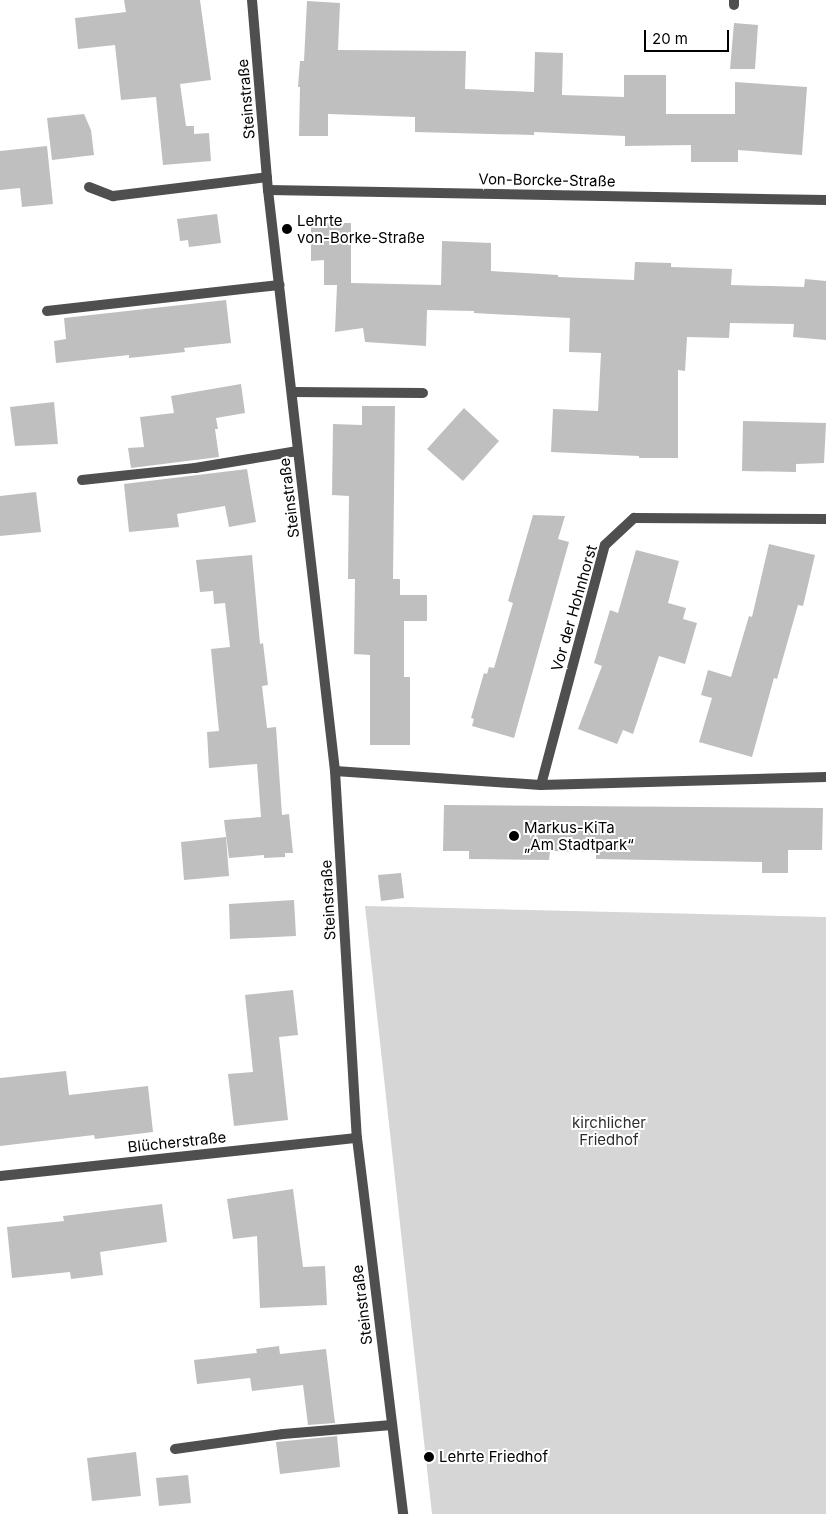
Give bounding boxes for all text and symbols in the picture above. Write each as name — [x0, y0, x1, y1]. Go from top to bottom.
scale bar — [646, 20, 731, 52]
text: 20 m — [652, 29, 688, 48]
street label: Steinstraße — [234, 58, 258, 140]
street label: Von-Borcke-Straße — [478, 170, 616, 190]
place label: Lehrte von-Borke-Straße — [297, 211, 425, 246]
marker: Lehrte von-Borke-Straße — [281, 223, 293, 235]
street label: Steinstraße — [275, 457, 303, 539]
street label: Vor der Hohnhorst — [547, 543, 601, 673]
place label: Markus-KiTa „Am Stadtpark“ — [524, 818, 634, 853]
marker: Markus-KiTa „Am Stadtpark“ — [508, 830, 520, 842]
street label: Steinstraße — [317, 859, 339, 941]
park label: kirchlicher Friedhof — [572, 1113, 646, 1148]
street label: Blücherstraße — [127, 1128, 227, 1156]
street label: Steinstraße — [348, 1264, 376, 1346]
place label: Lehrte Friedhof — [439, 1448, 548, 1466]
marker: Lehrte Friedhof — [423, 1451, 435, 1463]

